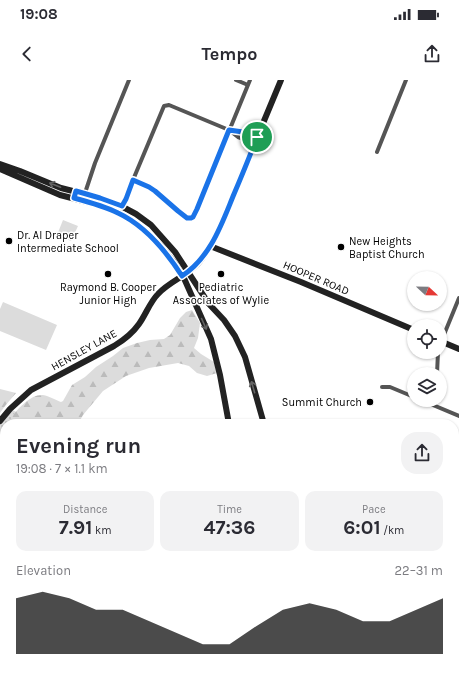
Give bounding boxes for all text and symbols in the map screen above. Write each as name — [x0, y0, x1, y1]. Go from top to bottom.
text: 19:08 — [20, 5, 58, 23]
icon: back — [16, 43, 38, 65]
text: Tempo — [202, 43, 257, 65]
icon: share — [421, 43, 443, 65]
pin — [240, 120, 274, 154]
icon: arrive — [246, 126, 268, 148]
one-way arrow — [49, 181, 61, 189]
place label: Dr. Al Draper Intermediate School — [17, 229, 119, 255]
place label: New Heights Baptist Church — [349, 235, 425, 261]
marker: Dr. Al Draper Intermediate School — [4, 236, 14, 246]
marker: New Heights Baptist Church — [336, 242, 346, 252]
street label: HOOPER ROAD — [281, 258, 351, 298]
marker: Raymond B. Cooper Junior High — [103, 269, 113, 279]
marker: Pediatric Associates of Wylie — [216, 269, 226, 279]
north arrow — [407, 271, 447, 311]
map controls — [407, 271, 447, 407]
place label: Raymond B. Cooper Junior High — [60, 281, 156, 307]
place label: Pediatric Associates of Wylie — [173, 281, 270, 307]
one-way arrow — [201, 318, 208, 330]
button: locate — [407, 319, 447, 359]
street label: HENSLEY LANE — [49, 327, 119, 373]
button: layers — [407, 367, 447, 407]
one-way arrow — [249, 380, 256, 393]
place label: Summit Church — [282, 396, 362, 409]
marker: Summit Church — [365, 397, 375, 407]
button: share — [401, 432, 443, 474]
text: Evening run — [16, 433, 141, 459]
text: 19:08 · 7 × 1.1 km — [16, 461, 108, 476]
text: Distance — [63, 503, 107, 516]
text: Time — [217, 503, 242, 516]
text: Pace — [362, 503, 386, 516]
text: 7.91 — [59, 516, 92, 539]
text: 47:36 — [204, 516, 255, 539]
text: 6:01 — [343, 516, 381, 539]
text: km — [92, 524, 112, 537]
text: /km — [381, 524, 404, 537]
text: Elevation — [16, 563, 71, 578]
text: 22–31 m — [395, 563, 443, 578]

